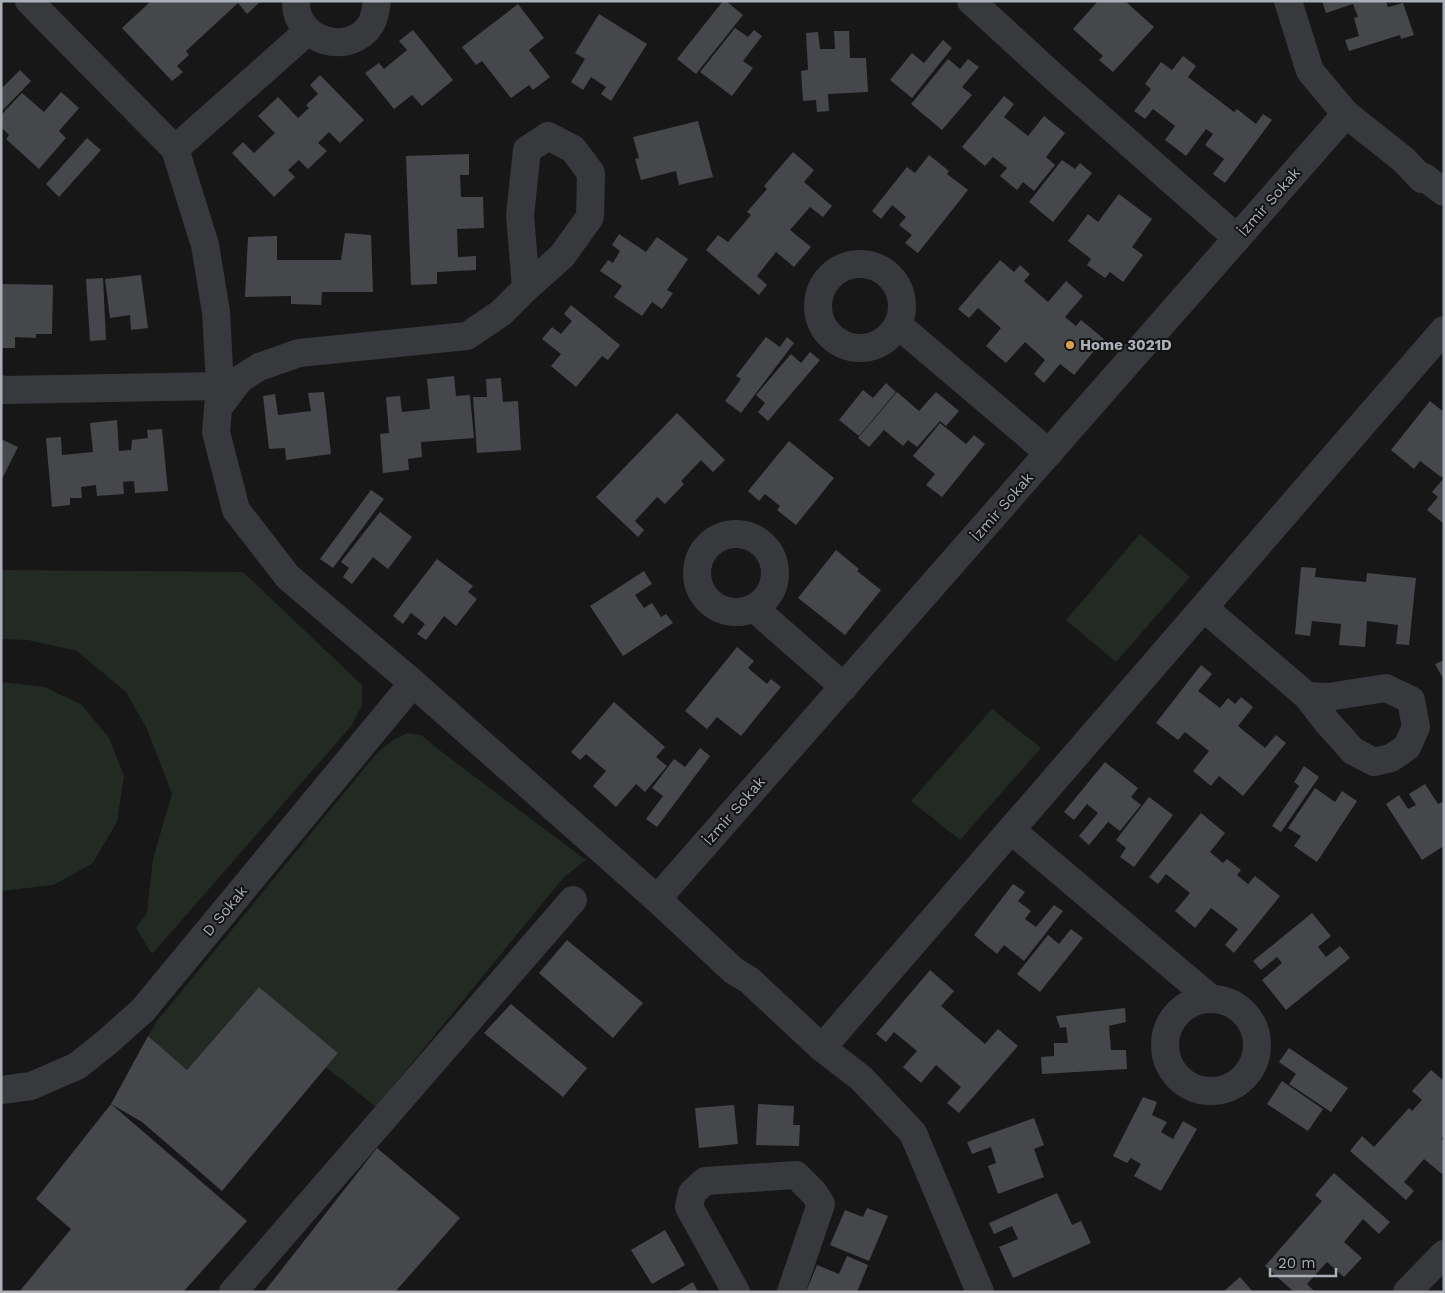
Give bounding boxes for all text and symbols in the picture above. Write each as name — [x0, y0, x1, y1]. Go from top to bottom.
street label: İzmir Sokak — [1234, 163, 1304, 240]
place label: Home 3021D — [1080, 336, 1172, 354]
marker: Home 3021D — [1064, 339, 1076, 351]
street label: İzmir Sokak — [967, 468, 1037, 545]
street label: İzmir Sokak — [699, 772, 769, 849]
street label: D Sokak — [199, 882, 251, 940]
scale bar — [1270, 1246, 1336, 1278]
text: 20 m — [1278, 1254, 1316, 1272]

